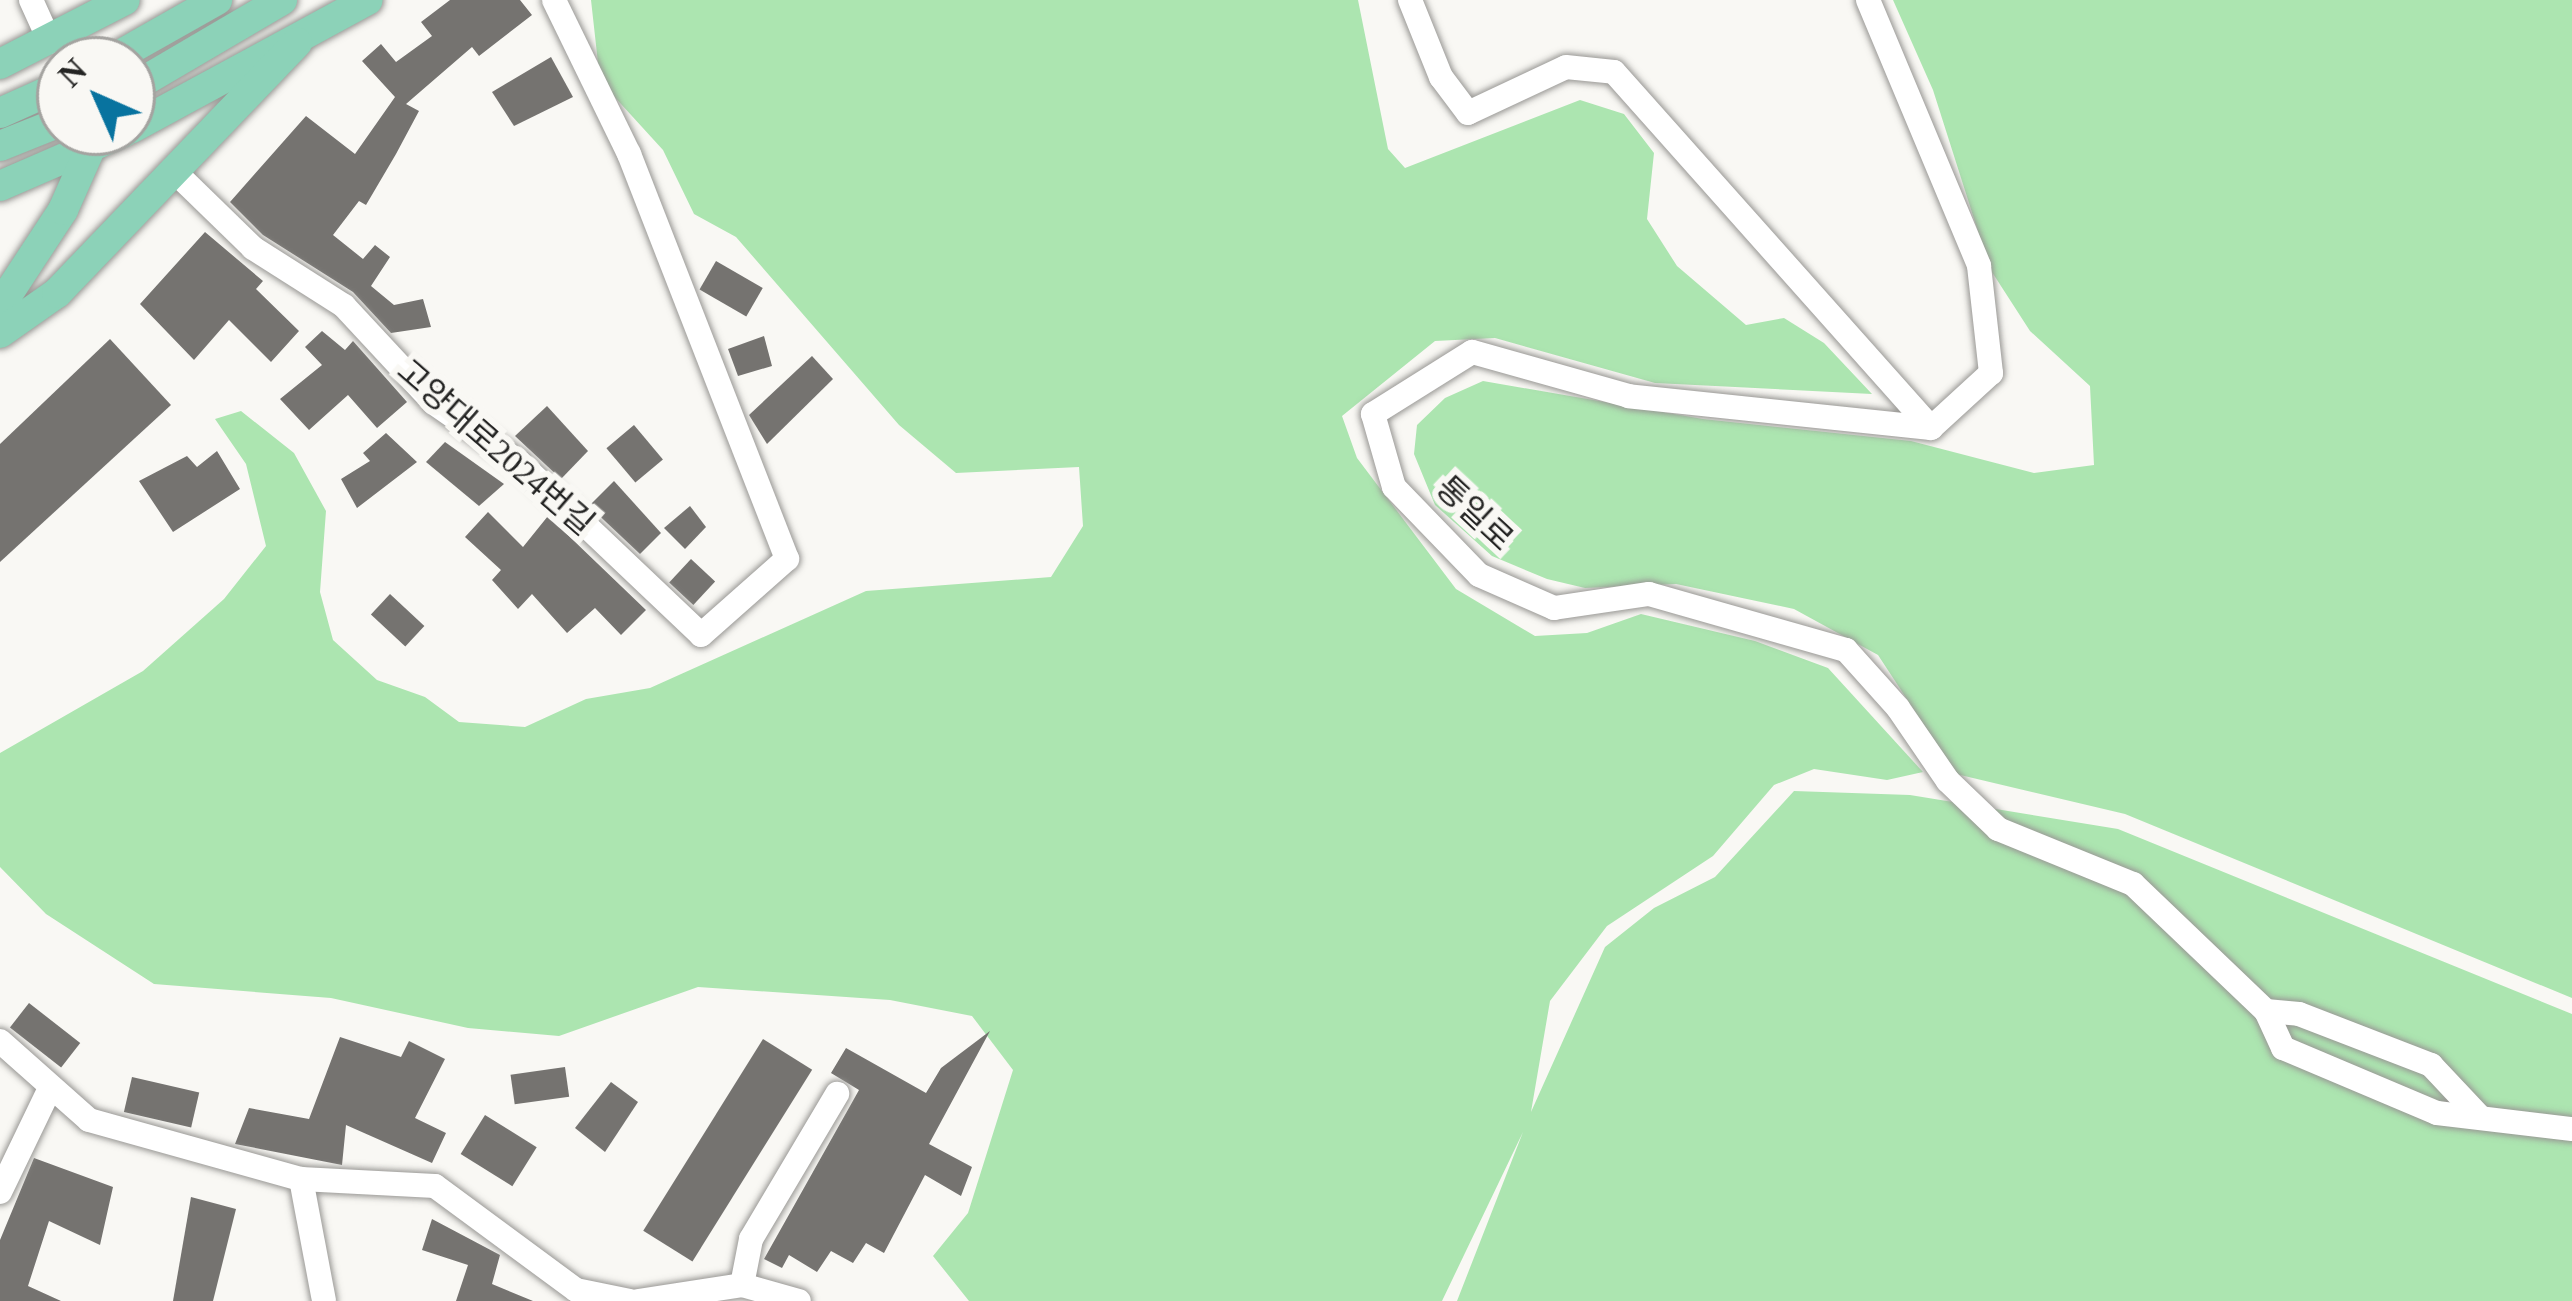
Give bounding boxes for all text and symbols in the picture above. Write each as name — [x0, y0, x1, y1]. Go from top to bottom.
north arrow — [36, 36, 156, 156]
text: N — [52, 52, 94, 94]
street label: 고양대로2024번길 — [388, 352, 602, 544]
street label: 통일로 — [1427, 468, 1521, 560]

